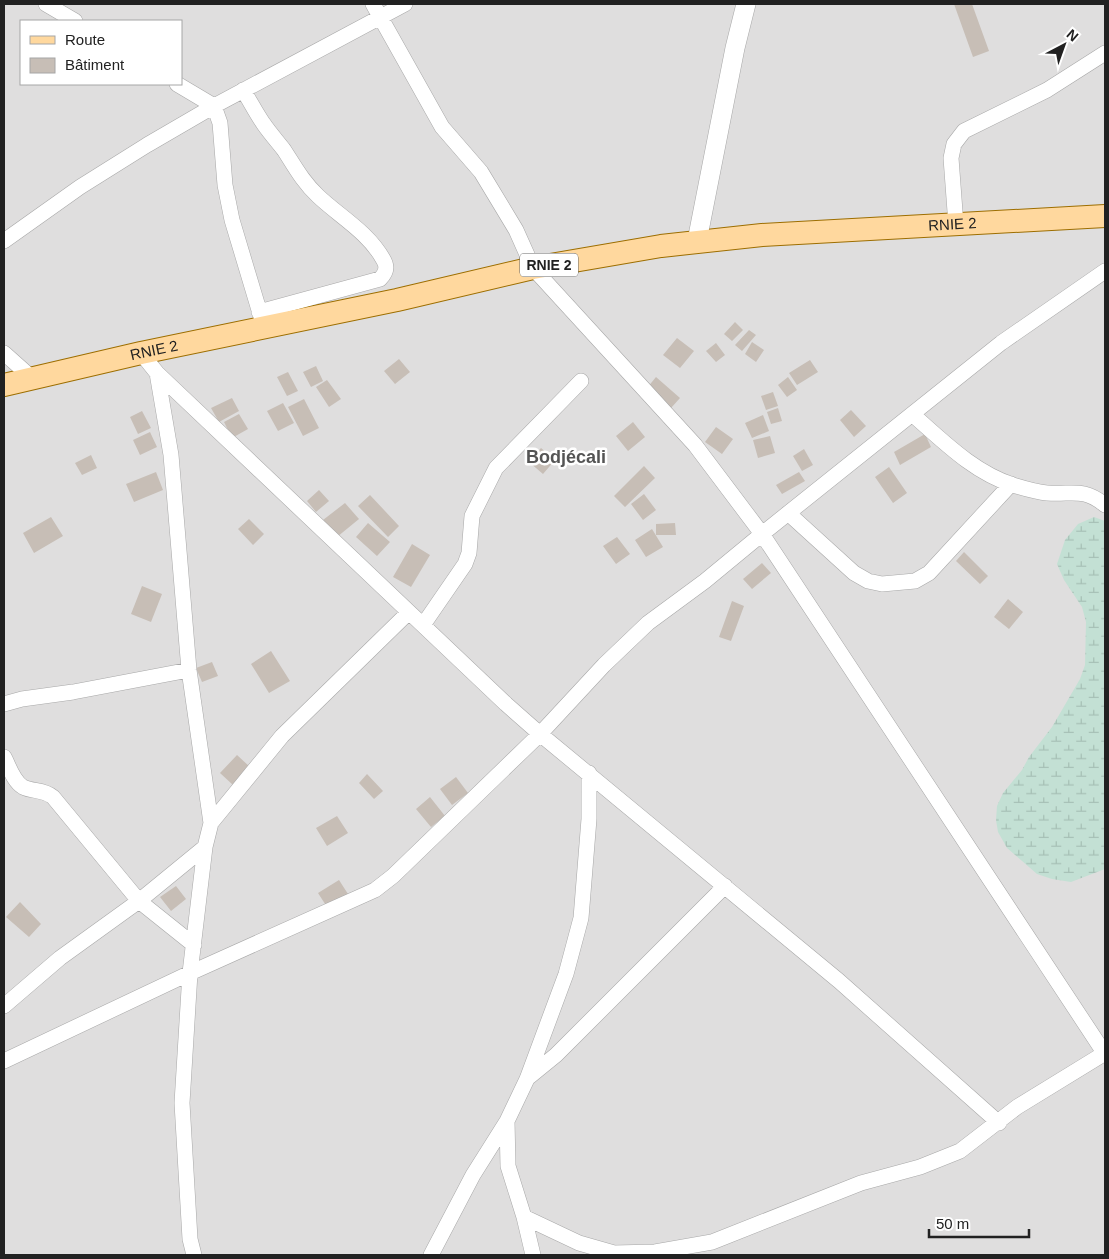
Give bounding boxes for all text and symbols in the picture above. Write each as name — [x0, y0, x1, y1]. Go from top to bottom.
legend — [20, 20, 182, 85]
north arrow — [1039, 20, 1089, 70]
text: N — [1063, 26, 1082, 45]
text: Route — [65, 31, 105, 48]
text: Bâtiment — [65, 56, 125, 73]
street label: RNIE 2 — [928, 214, 977, 234]
road number: RNIE 2 — [520, 254, 578, 276]
street label: RNIE 2 — [128, 337, 179, 363]
district label: Bodjécali — [526, 447, 606, 467]
scale bar — [929, 1206, 1029, 1238]
text: 50 m — [936, 1215, 969, 1232]

